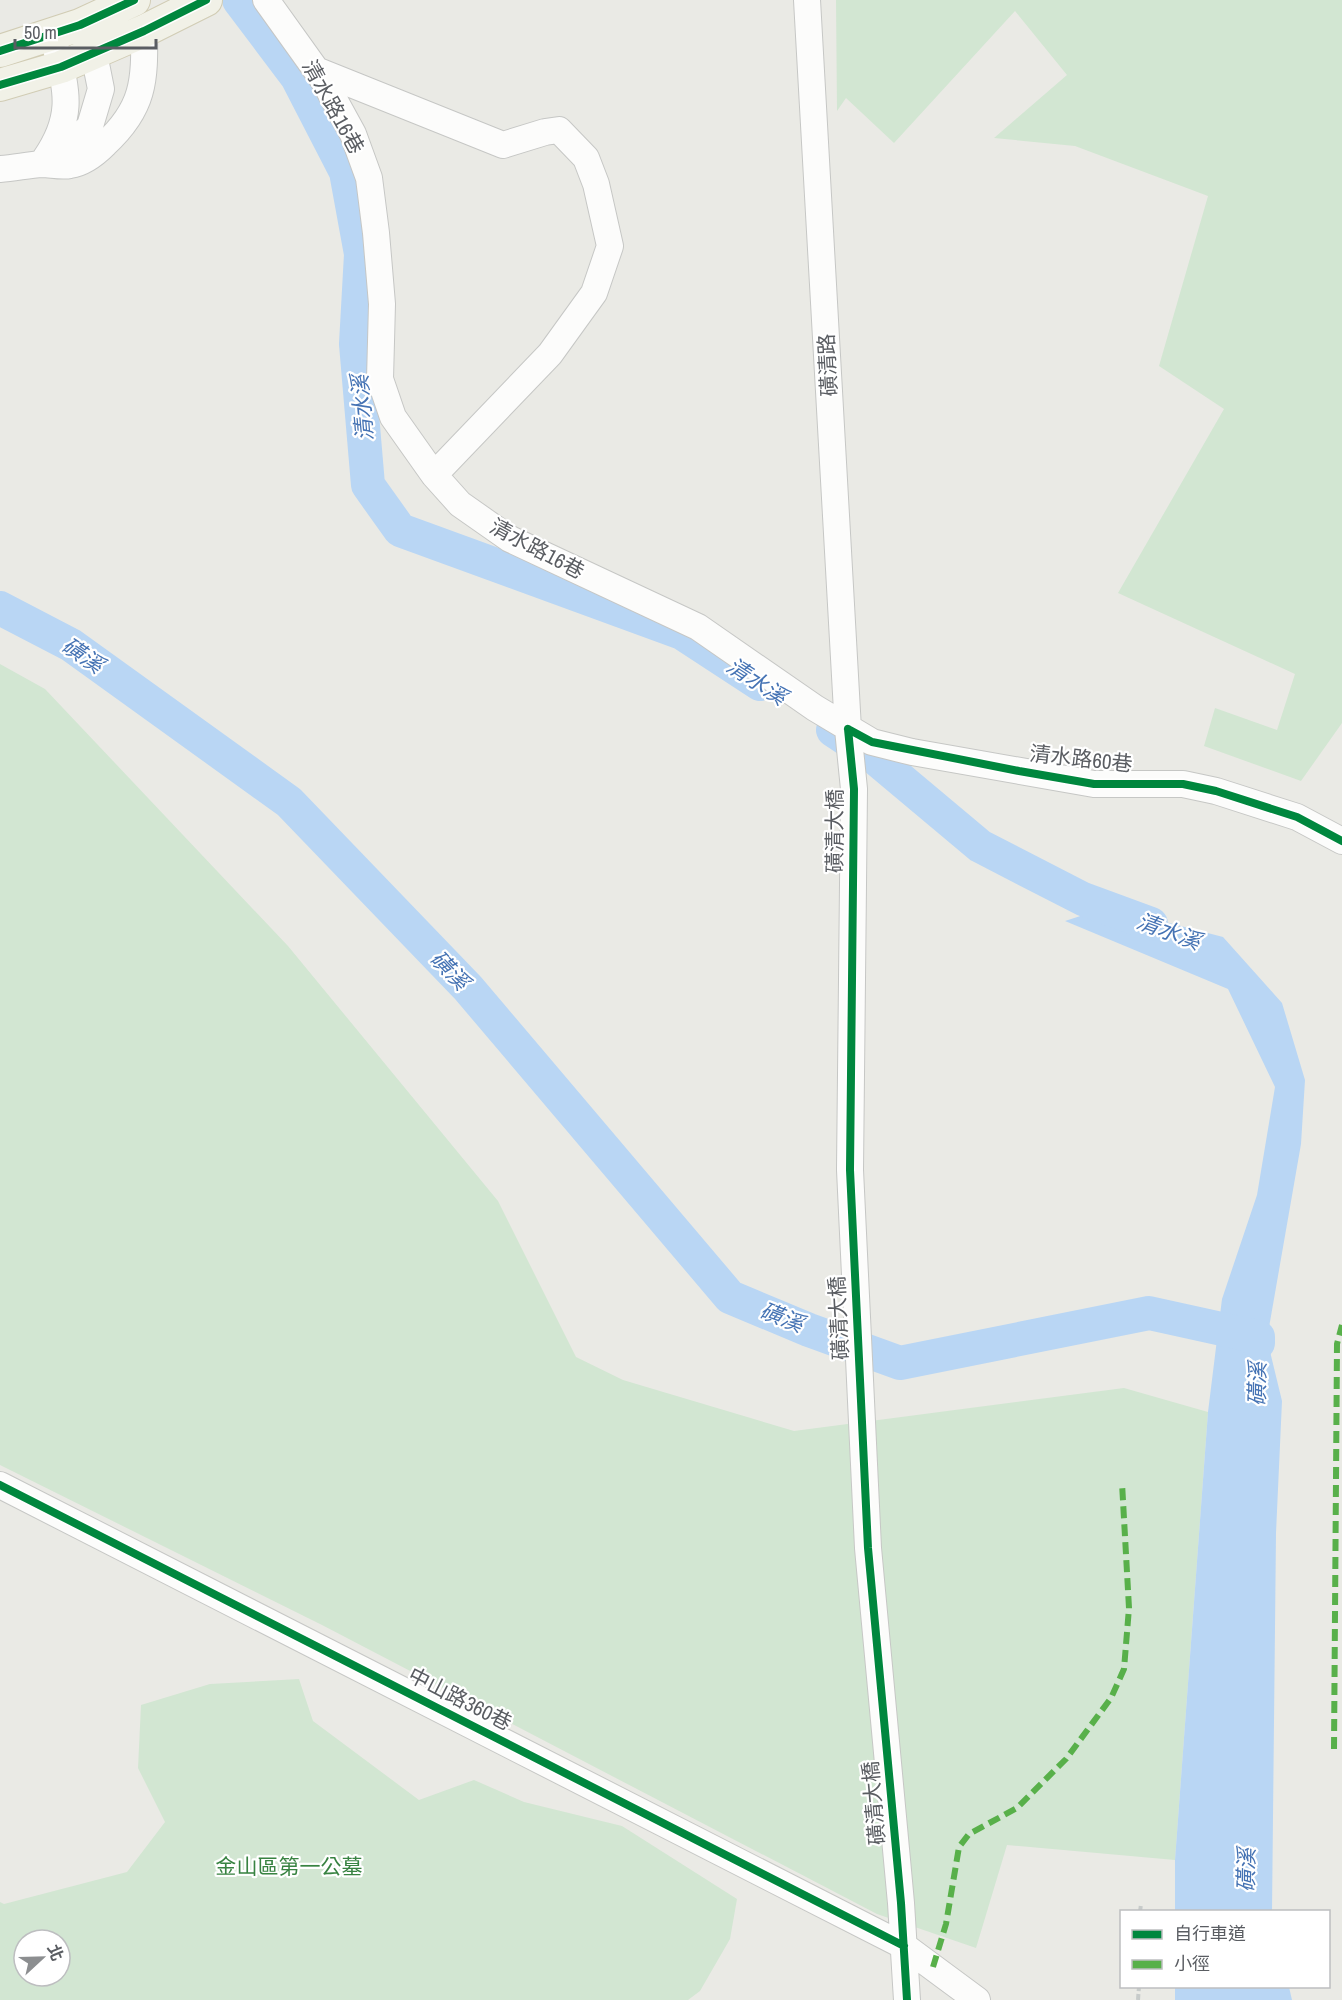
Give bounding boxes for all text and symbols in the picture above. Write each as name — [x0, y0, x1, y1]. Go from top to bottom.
scale bar — [15, 12, 156, 50]
text: 50 m — [24, 20, 57, 45]
street label: 清水路16巷 — [296, 55, 371, 159]
street label: 磺清路 — [811, 333, 844, 397]
water label: 清水溪 — [344, 371, 380, 442]
street label: 清水路16巷 — [485, 512, 590, 586]
water label: 磺溪 — [56, 630, 112, 681]
water label: 清水溪 — [721, 650, 795, 713]
street label: 清水路60巷 — [1028, 739, 1134, 778]
street label: 磺清大橋 — [820, 789, 849, 873]
water label: 清水溪 — [1133, 906, 1208, 957]
water label: 磺溪 — [424, 944, 478, 998]
street label: 磺清大橋 — [822, 1275, 855, 1361]
water label: 磺溪 — [756, 1295, 811, 1340]
water label: 磺溪 — [1242, 1359, 1272, 1406]
street label: 中山路360巷 — [403, 1660, 517, 1737]
street label: 磺清大橋 — [855, 1760, 892, 1846]
water label: 磺溪 — [1231, 1845, 1261, 1892]
park label: 金山區第一公墓 — [216, 1852, 363, 1881]
legend — [1120, 1910, 1330, 1988]
text: 自行車道 — [1174, 1921, 1246, 1946]
north arrow — [12, 1928, 72, 1988]
text: 北 — [43, 1941, 69, 1964]
text: 小徑 — [1174, 1951, 1210, 1976]

